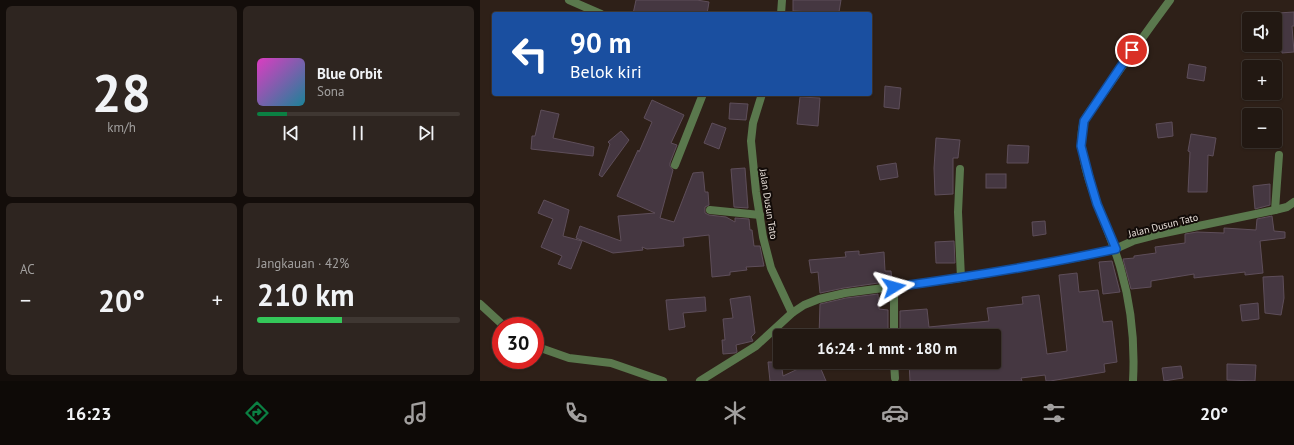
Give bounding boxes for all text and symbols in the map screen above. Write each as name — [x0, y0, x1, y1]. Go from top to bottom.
map controls — [1242, 12, 1282, 148]
button: sound — [1242, 12, 1282, 52]
text: 90 m — [570, 24, 631, 61]
icon: left — [504, 28, 556, 80]
pin — [1115, 33, 1149, 67]
icon: arrive — [1121, 39, 1143, 61]
text: 28 — [92, 59, 151, 126]
text: Belok kiri — [570, 60, 642, 83]
button: + — [1242, 60, 1282, 100]
text: Blue Orbit — [317, 64, 382, 83]
text: Sona — [317, 83, 344, 100]
button: − — [1242, 108, 1282, 148]
text: km/h — [107, 119, 136, 136]
icon: previous — [280, 122, 302, 144]
icon: pause — [347, 122, 369, 144]
icon: next — [415, 122, 437, 144]
street label: Jalan Dusun Tato — [756, 167, 781, 240]
street label: Jalan Dusun Tato — [1126, 211, 1199, 241]
text: Jangkauan · 42% — [257, 255, 349, 272]
text: AC — [20, 261, 35, 278]
position arrow — [873, 266, 915, 308]
text: 210 km — [257, 275, 355, 314]
text: 20° — [98, 281, 145, 320]
text: − — [20, 286, 31, 314]
text: + — [212, 286, 223, 314]
speed limit sign: 30 — [492, 317, 544, 369]
text: 16:24 · 1 mnt · 180 m — [817, 339, 957, 358]
icon: directions — [243, 399, 271, 427]
icon: music — [402, 399, 430, 427]
icon: phone — [562, 399, 590, 427]
icon: climate — [721, 399, 749, 427]
icon: car — [881, 399, 909, 427]
icon: filters — [1040, 399, 1068, 427]
text: 16:23 — [66, 402, 111, 425]
text: 20° — [1200, 402, 1228, 425]

